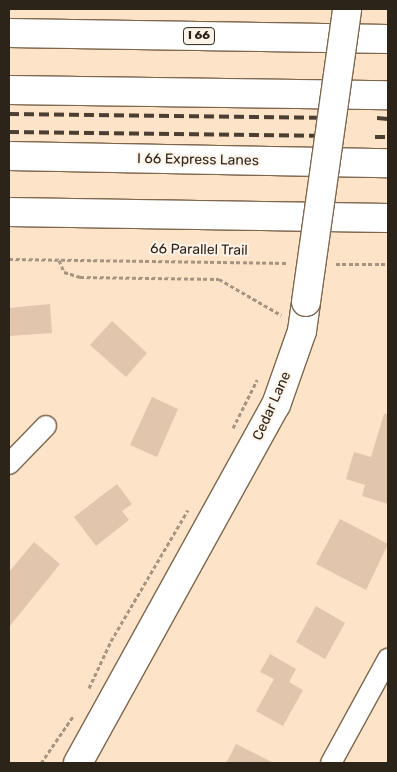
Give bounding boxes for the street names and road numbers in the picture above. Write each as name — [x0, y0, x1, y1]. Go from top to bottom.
road number: I 66 — [183, 27, 215, 46]
street label: I 66 Express Lanes — [137, 151, 259, 169]
street label: 66 Parallel Trail — [150, 241, 248, 259]
street label: Cedar Lane — [249, 369, 295, 443]

